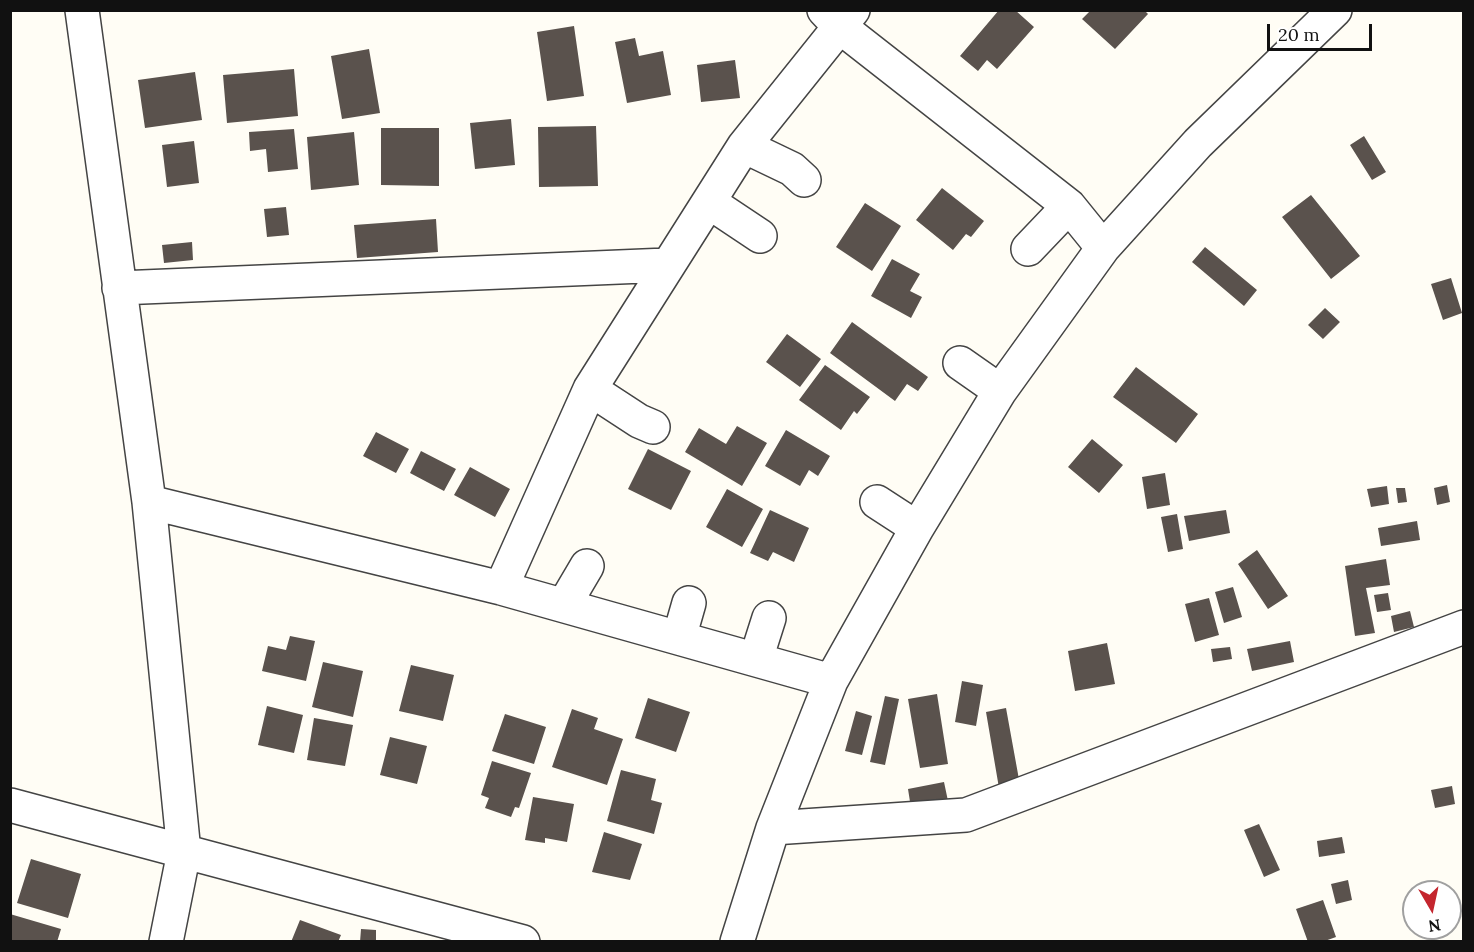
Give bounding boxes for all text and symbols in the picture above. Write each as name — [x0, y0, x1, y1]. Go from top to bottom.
scale bar — [1270, 12, 1375, 50]
text: 20 m — [1278, 23, 1320, 46]
north arrow — [1402, 880, 1462, 940]
text: N — [1427, 915, 1442, 937]

